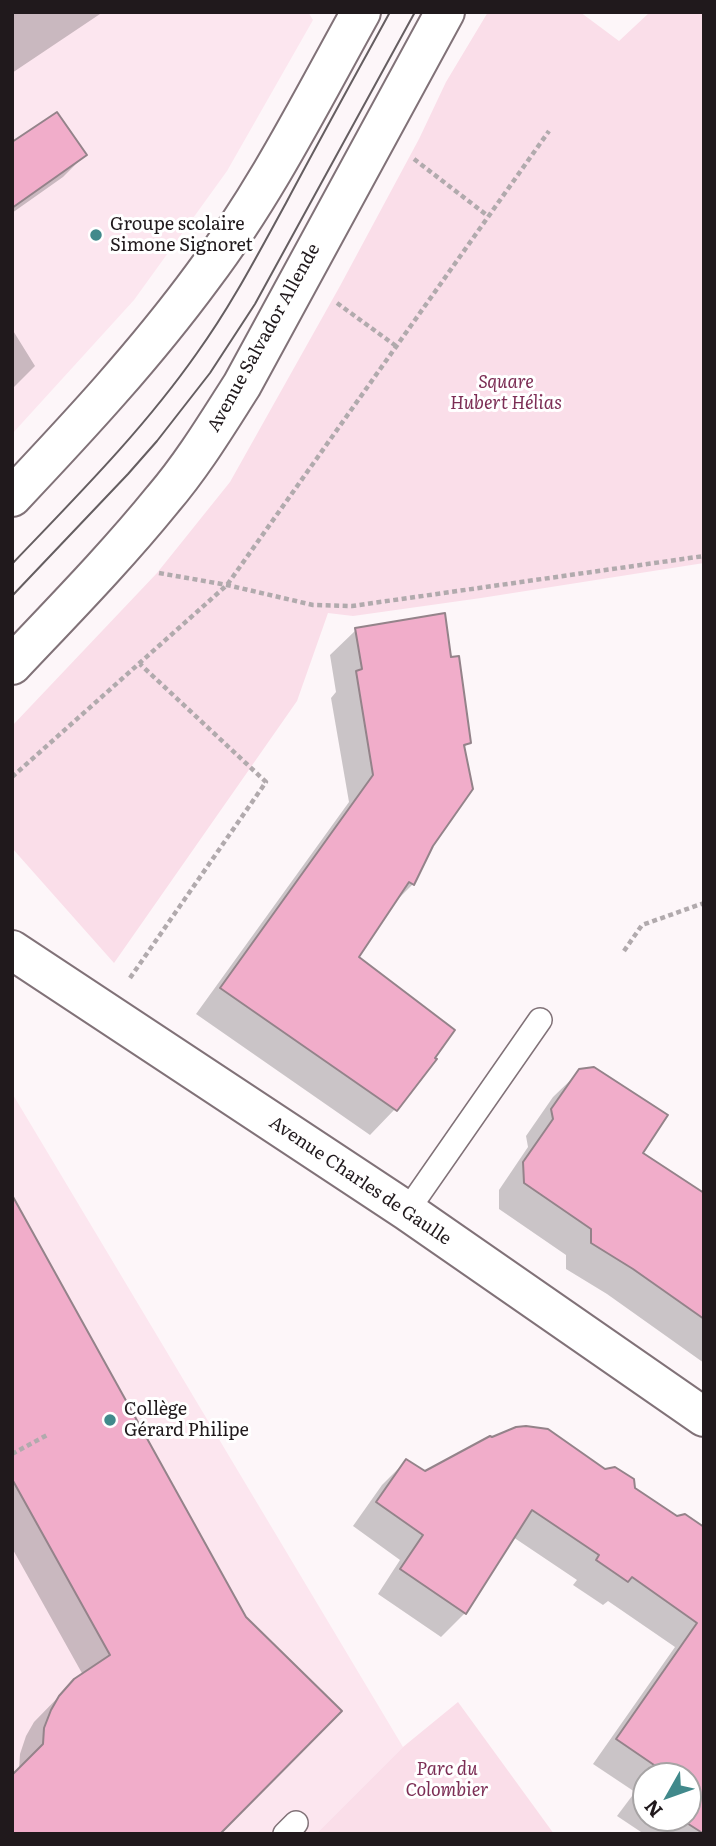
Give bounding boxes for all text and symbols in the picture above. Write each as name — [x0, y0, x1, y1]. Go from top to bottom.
place label: Groupe scolaire Simone Signoret — [110, 214, 253, 256]
marker: Groupe scolaire Simone Signoret — [88, 227, 104, 243]
street label: Avenue Salvador Allende — [203, 240, 325, 436]
park label: Square Hubert Hélias — [450, 372, 562, 414]
street label: Avenue Charles de Gaulle — [265, 1112, 455, 1250]
place label: Collège Gérard Philipe — [124, 1399, 249, 1442]
marker: Collège Gérard Philipe — [102, 1412, 118, 1428]
park label: Parc du Colombier — [405, 1759, 489, 1802]
north arrow — [632, 1762, 702, 1832]
text: N — [637, 1794, 668, 1824]

